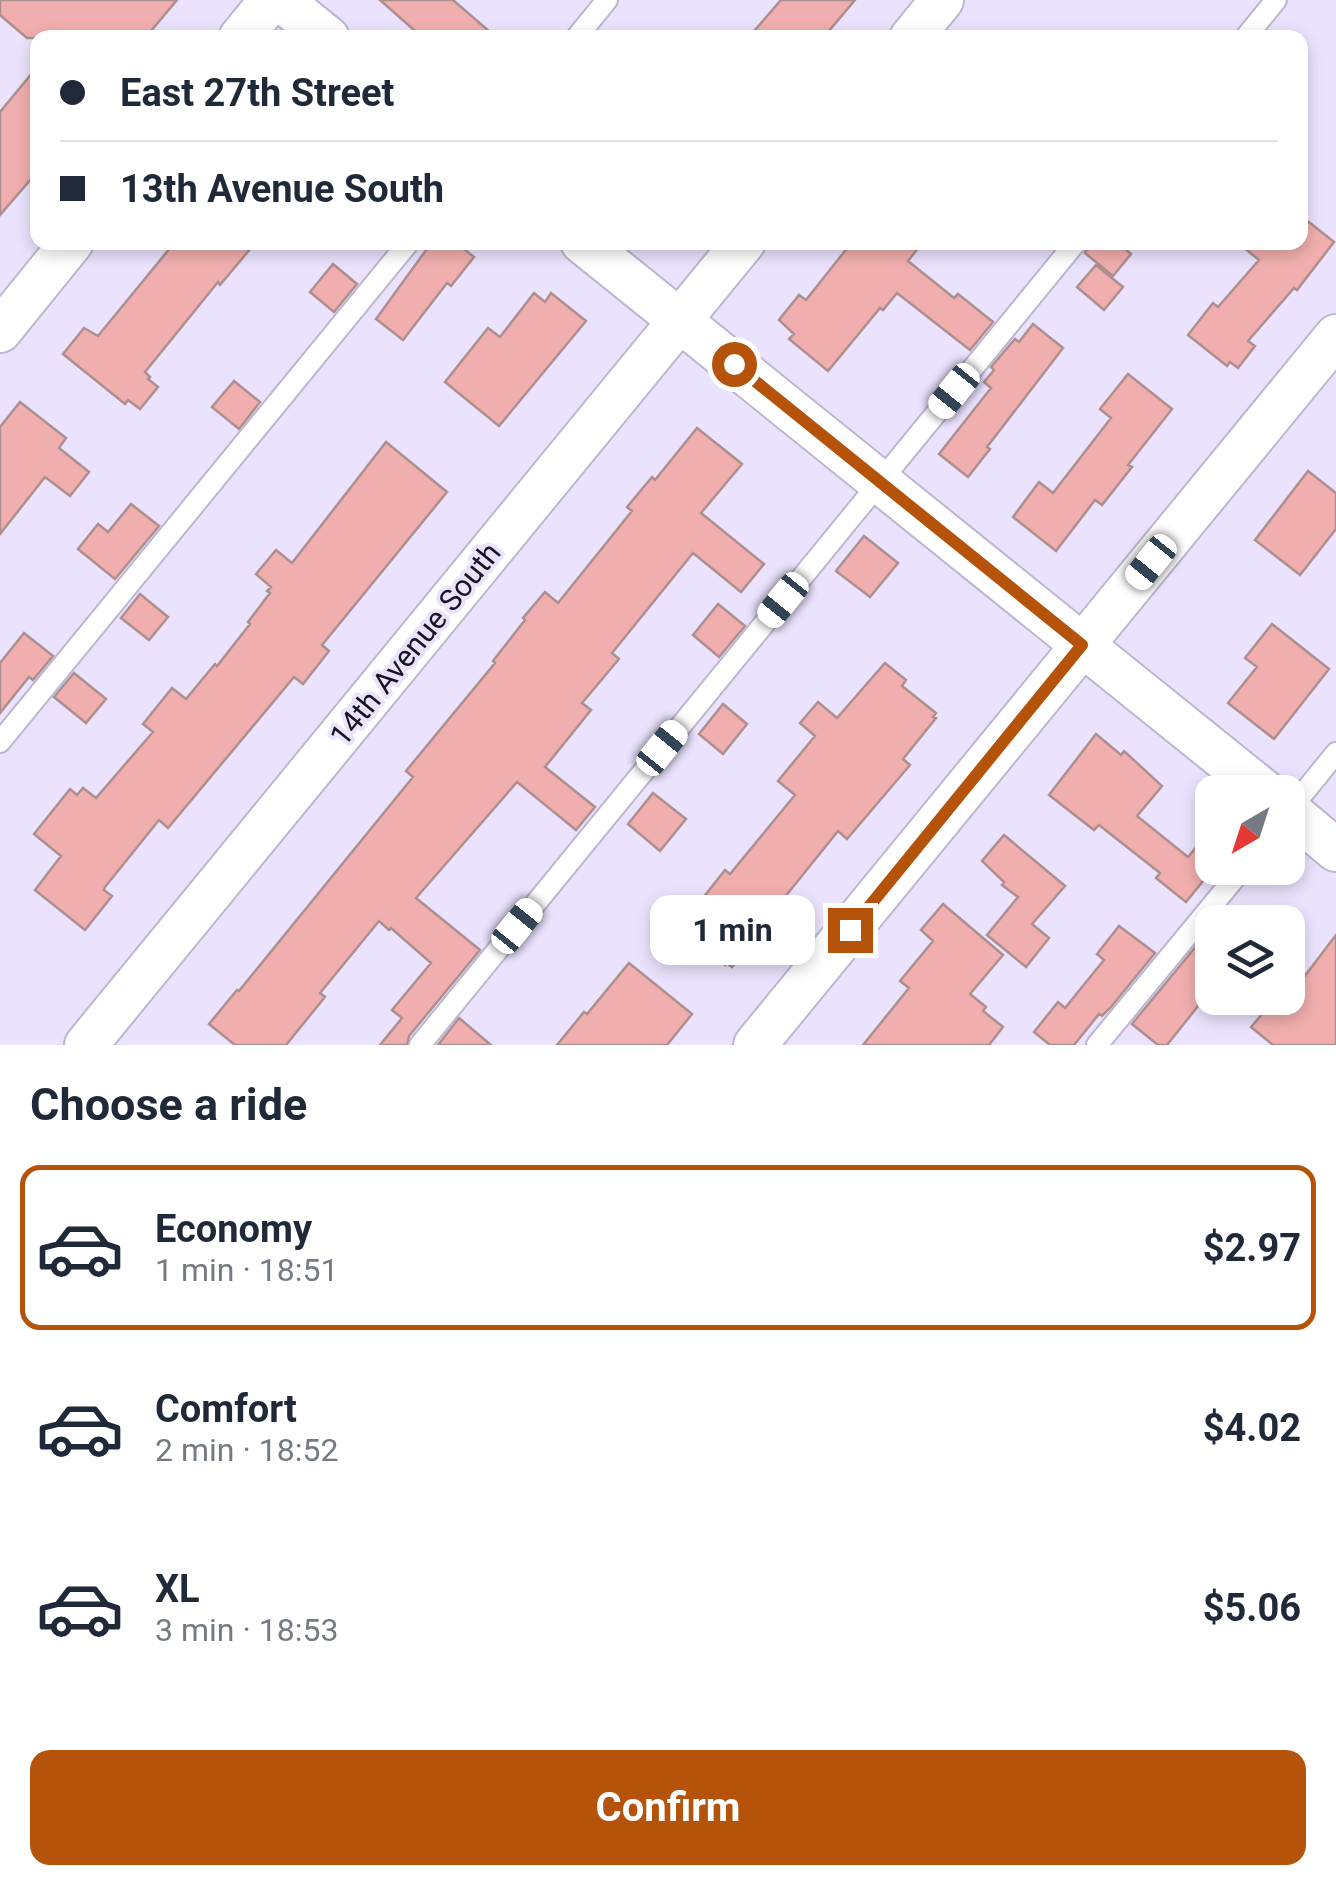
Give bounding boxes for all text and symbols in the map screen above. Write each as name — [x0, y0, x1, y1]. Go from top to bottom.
text: East 27th Street — [120, 71, 394, 115]
text: 13th Avenue South — [120, 167, 444, 211]
route start — [712, 342, 757, 387]
car — [923, 358, 985, 424]
car — [1120, 529, 1182, 595]
street label: 14th Avenue South — [322, 536, 508, 752]
car — [752, 567, 814, 633]
car — [631, 715, 693, 781]
north arrow — [1195, 775, 1305, 885]
map controls — [1195, 775, 1305, 1015]
car — [486, 893, 548, 959]
callout: 1 min — [650, 895, 815, 965]
button: layers — [1195, 905, 1305, 1015]
route end — [828, 908, 873, 953]
text: 1 min — [692, 911, 773, 949]
text: Choose a ride — [30, 1078, 307, 1131]
icon: car — [35, 1203, 125, 1293]
text: Economy — [155, 1207, 312, 1251]
text: $2.97 — [1203, 1226, 1301, 1270]
text: 1 min · 18:51 — [155, 1251, 338, 1289]
icon: car — [35, 1383, 125, 1473]
text: Comfort — [155, 1387, 297, 1431]
text: $4.02 — [1203, 1406, 1301, 1450]
text: 2 min · 18:52 — [155, 1431, 338, 1469]
icon: car — [35, 1563, 125, 1653]
text: XL — [155, 1567, 200, 1611]
text: $5.06 — [1203, 1586, 1301, 1630]
text: 3 min · 18:53 — [155, 1611, 338, 1649]
button: Confirm — [30, 1750, 1306, 1865]

